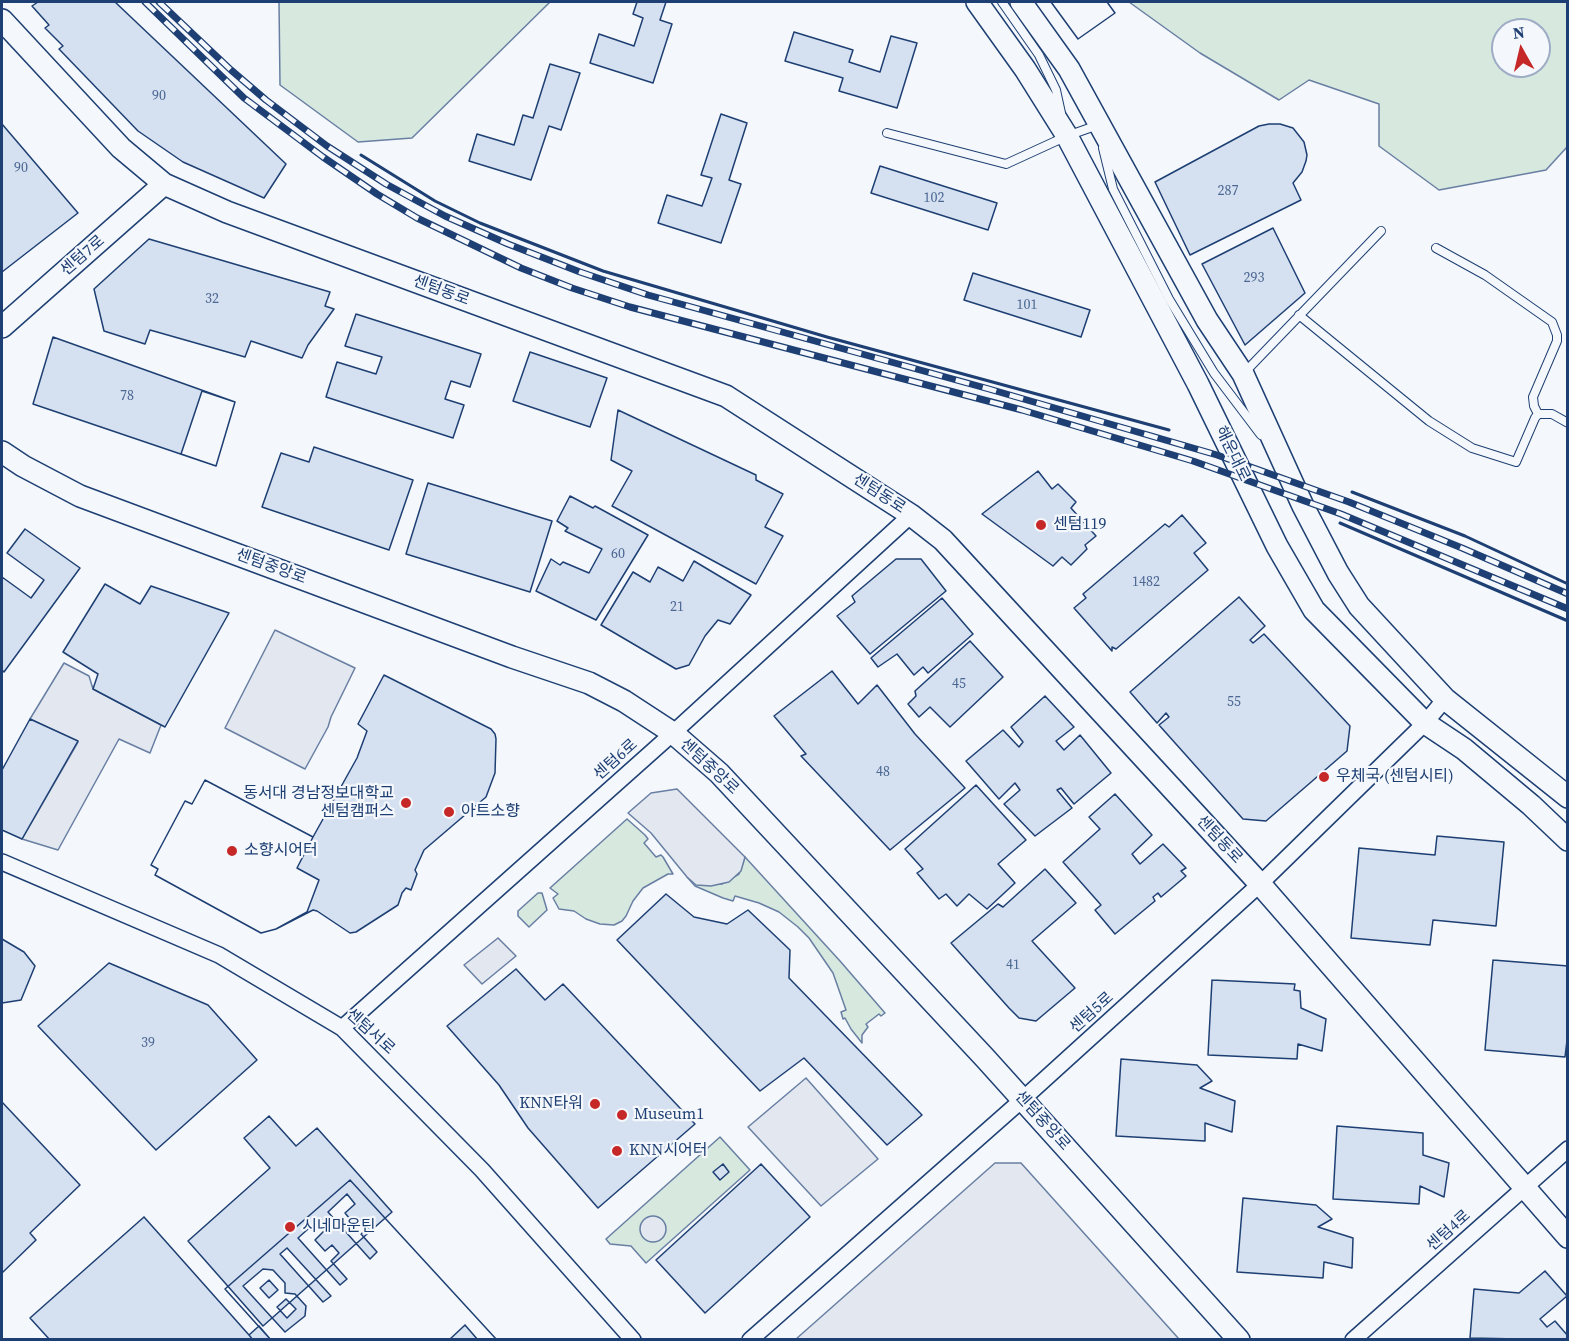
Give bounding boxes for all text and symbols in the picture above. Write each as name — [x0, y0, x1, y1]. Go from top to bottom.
north arrow — [1491, 18, 1551, 78]
text: N — [1511, 20, 1526, 44]
house number: 90 — [152, 88, 166, 104]
house number: 90 — [14, 160, 28, 176]
house number: 287 — [1218, 183, 1238, 199]
house number: 102 — [924, 190, 944, 206]
street label: 센텀7로 — [57, 232, 109, 280]
house number: 293 — [1244, 270, 1264, 286]
street label: 센텀동로 — [410, 272, 472, 310]
house number: 32 — [205, 291, 219, 307]
house number: 101 — [1017, 297, 1037, 313]
house number: 78 — [120, 388, 134, 404]
street label: 해운대로 — [1210, 423, 1254, 485]
street label: 센텀동로 — [849, 470, 909, 518]
place label: 센텀119 — [1053, 515, 1106, 535]
marker: 센텀119 — [1034, 518, 1048, 532]
street label: 센텀중앙로 — [233, 545, 309, 589]
house number: 60 — [611, 546, 625, 562]
house number: 1482 — [1132, 574, 1160, 590]
house number: 21 — [670, 599, 684, 615]
house number: 45 — [952, 676, 966, 692]
house number: 55 — [1227, 694, 1241, 710]
street label: 센텀6로 — [590, 735, 642, 785]
street label: 센텀중앙로 — [676, 735, 742, 799]
house number: 48 — [876, 764, 890, 780]
place label: 우체국 (센텀시티) — [1336, 767, 1454, 787]
marker: 우체국 (센텀시티) — [1317, 770, 1331, 784]
place label: 동서대 경남정보대학교 센텀캠퍼스 — [243, 784, 394, 822]
marker: 동서대 경남정보대학교 센텀캠퍼스 — [399, 796, 413, 810]
place label: 아트소향 — [461, 802, 520, 822]
marker: 아트소향 — [442, 805, 456, 819]
street label: 센텀동로 — [1192, 812, 1246, 868]
place label: 소향시어터 — [244, 841, 318, 861]
marker: 소향시어터 — [225, 844, 239, 858]
house number: 41 — [1006, 957, 1020, 973]
street label: 센텀5로 — [1066, 988, 1118, 1038]
street label: 센텀서로 — [342, 1005, 398, 1059]
house number: 39 — [141, 1035, 155, 1051]
street label: 센텀중앙로 — [1010, 1087, 1074, 1155]
place label: KNN타워 — [519, 1094, 583, 1114]
marker: KNN타워 — [588, 1097, 602, 1111]
place label: Museum1 — [634, 1105, 704, 1125]
marker: Museum1 — [615, 1108, 629, 1122]
place label: KNN시어터 — [629, 1141, 707, 1161]
marker: KNN시어터 — [610, 1144, 624, 1158]
street label: 센텀4로 — [1423, 1206, 1475, 1256]
place label: 시네마운틴 — [302, 1217, 376, 1237]
marker: 시네마운틴 — [283, 1220, 297, 1234]

